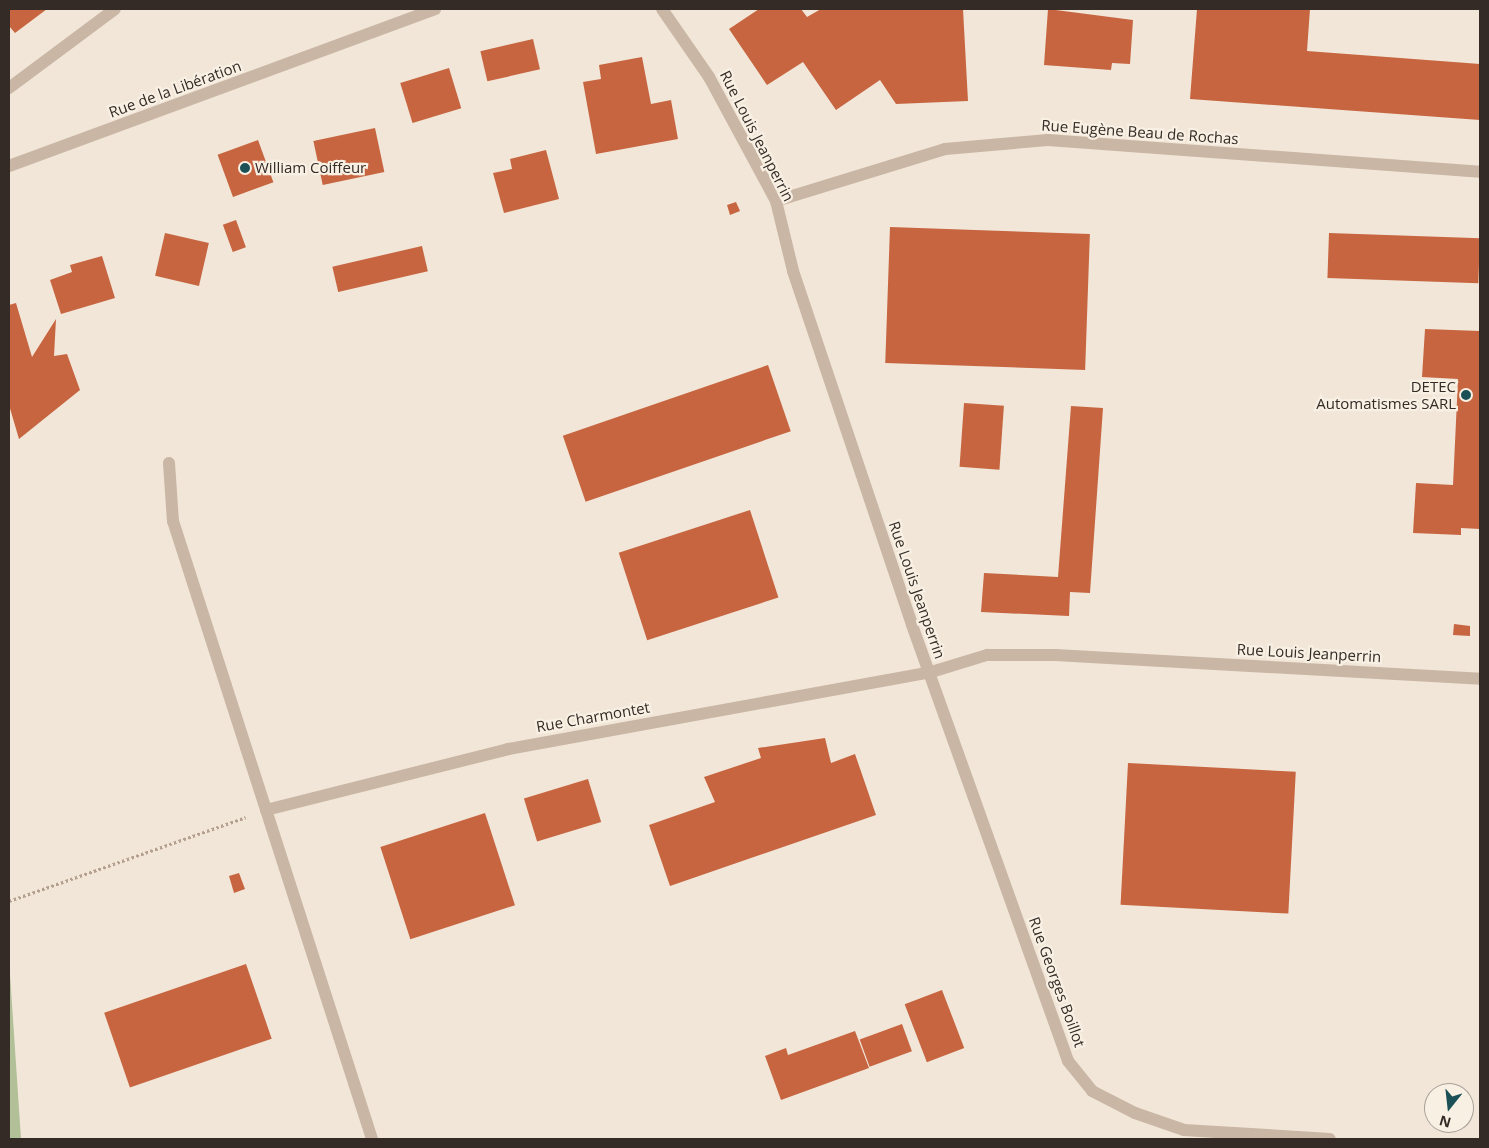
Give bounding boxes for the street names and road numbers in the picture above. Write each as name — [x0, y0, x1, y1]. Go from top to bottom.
street label: Rue de la Libération — [106, 57, 244, 121]
street label: Rue Louis Jeanperrin — [716, 68, 798, 204]
street label: Rue Eugène Beau de Rochas — [1041, 116, 1239, 148]
street label: Rue Louis Jeanperrin — [885, 519, 949, 661]
street label: Rue Louis Jeanperrin — [1236, 640, 1382, 666]
street label: Rue Charmontet — [535, 698, 651, 736]
street label: Rue Georges Boillot — [1025, 914, 1089, 1050]

